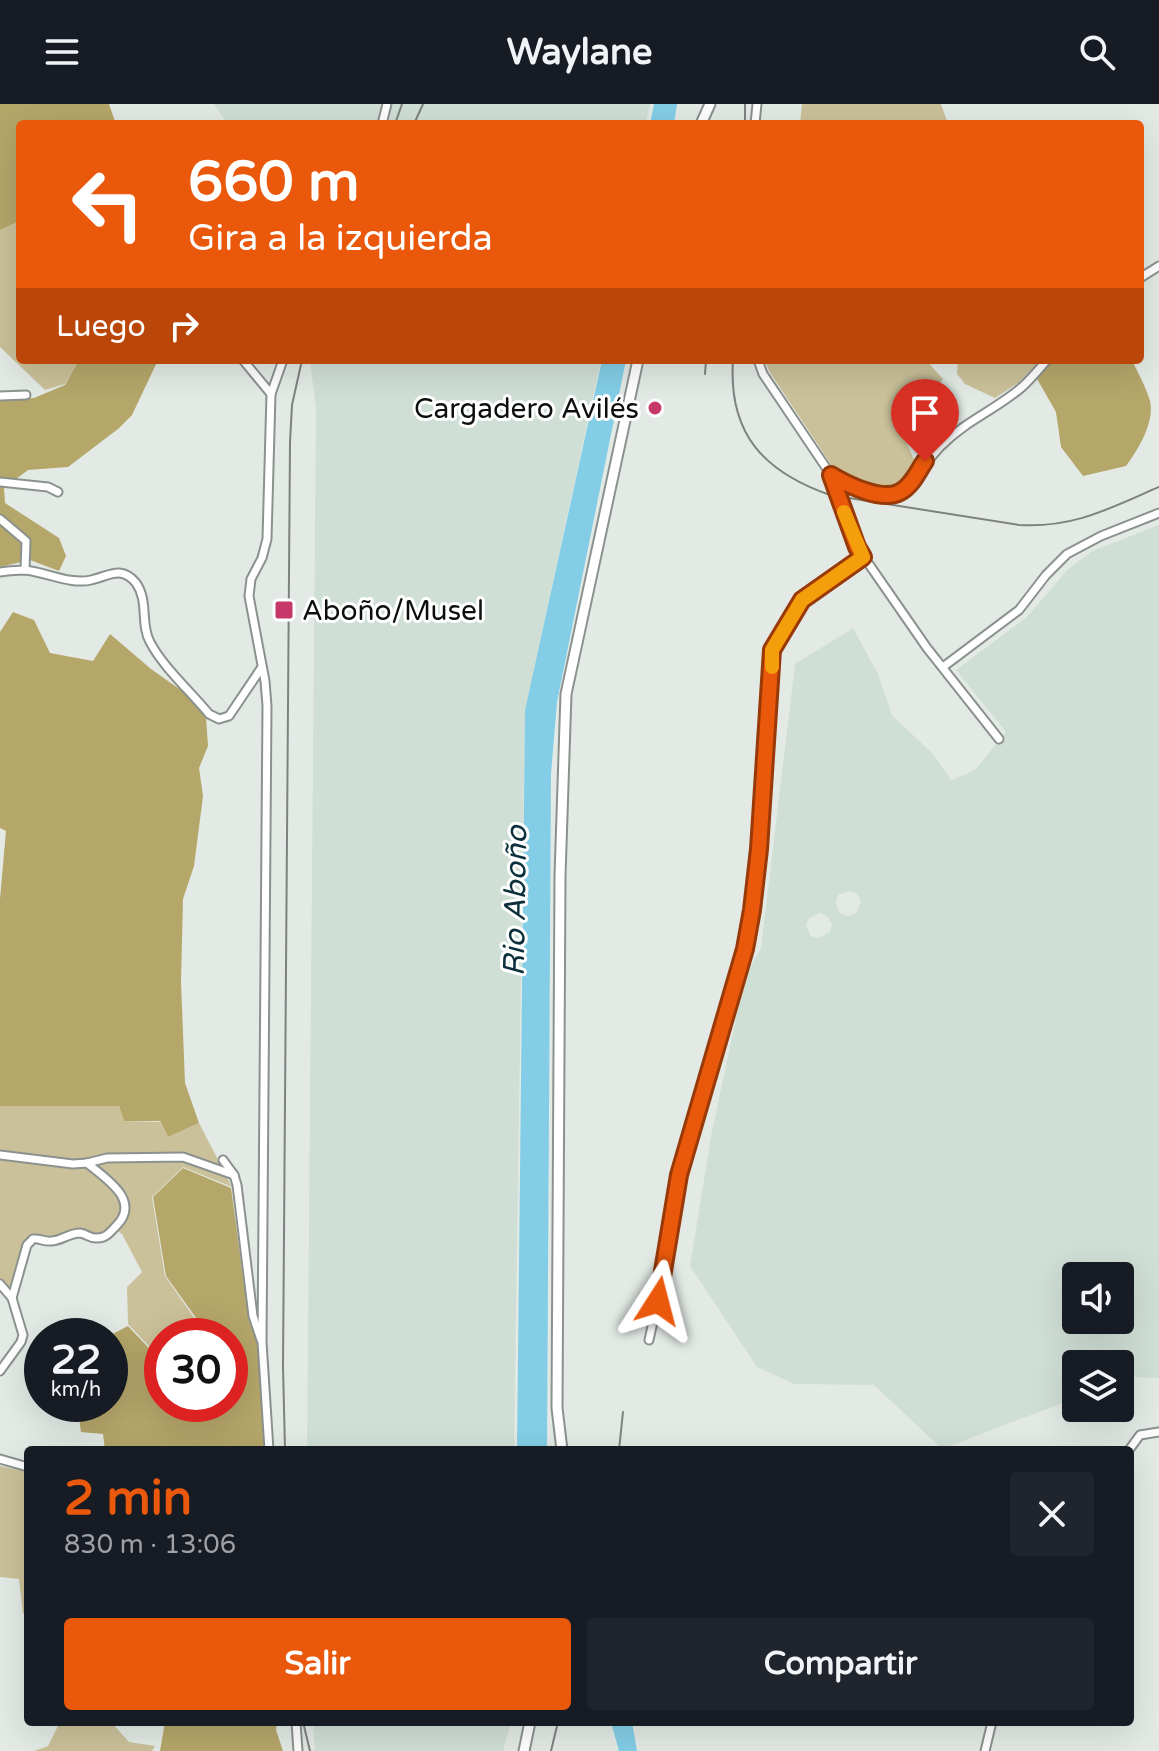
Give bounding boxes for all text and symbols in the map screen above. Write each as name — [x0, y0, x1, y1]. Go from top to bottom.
icon: menu — [40, 30, 84, 74]
icon: search — [1075, 30, 1119, 74]
text: Waylane — [507, 31, 652, 74]
text: 660 m — [188, 149, 359, 216]
icon: left — [56, 152, 160, 256]
text: Gira a la izquierda — [188, 217, 493, 260]
icon: right — [162, 304, 206, 348]
text: Luego — [56, 308, 146, 345]
pin — [891, 379, 959, 461]
icon: arrive — [903, 391, 947, 435]
place label: Cargadero Avilés — [414, 392, 639, 426]
marker: Cargadero Avilés — [646, 399, 664, 417]
place label: Aboño/Musel — [302, 594, 484, 628]
marker: Aboño/Musel — [273, 599, 295, 621]
water label: Rio Aboño — [496, 824, 535, 977]
position arrow — [616, 1259, 700, 1343]
map controls — [1062, 1262, 1134, 1422]
button: sound — [1062, 1262, 1134, 1334]
speed limit sign: 30 — [144, 1318, 248, 1422]
text: 22 — [51, 1336, 101, 1384]
button: layers — [1062, 1350, 1134, 1422]
text: km/h — [51, 1378, 101, 1402]
text: 2 min — [64, 1470, 192, 1528]
button: close — [1010, 1472, 1094, 1556]
text: 830 m · 13:06 — [64, 1529, 236, 1560]
button: Salir — [64, 1618, 571, 1710]
button: Compartir — [587, 1618, 1094, 1710]

